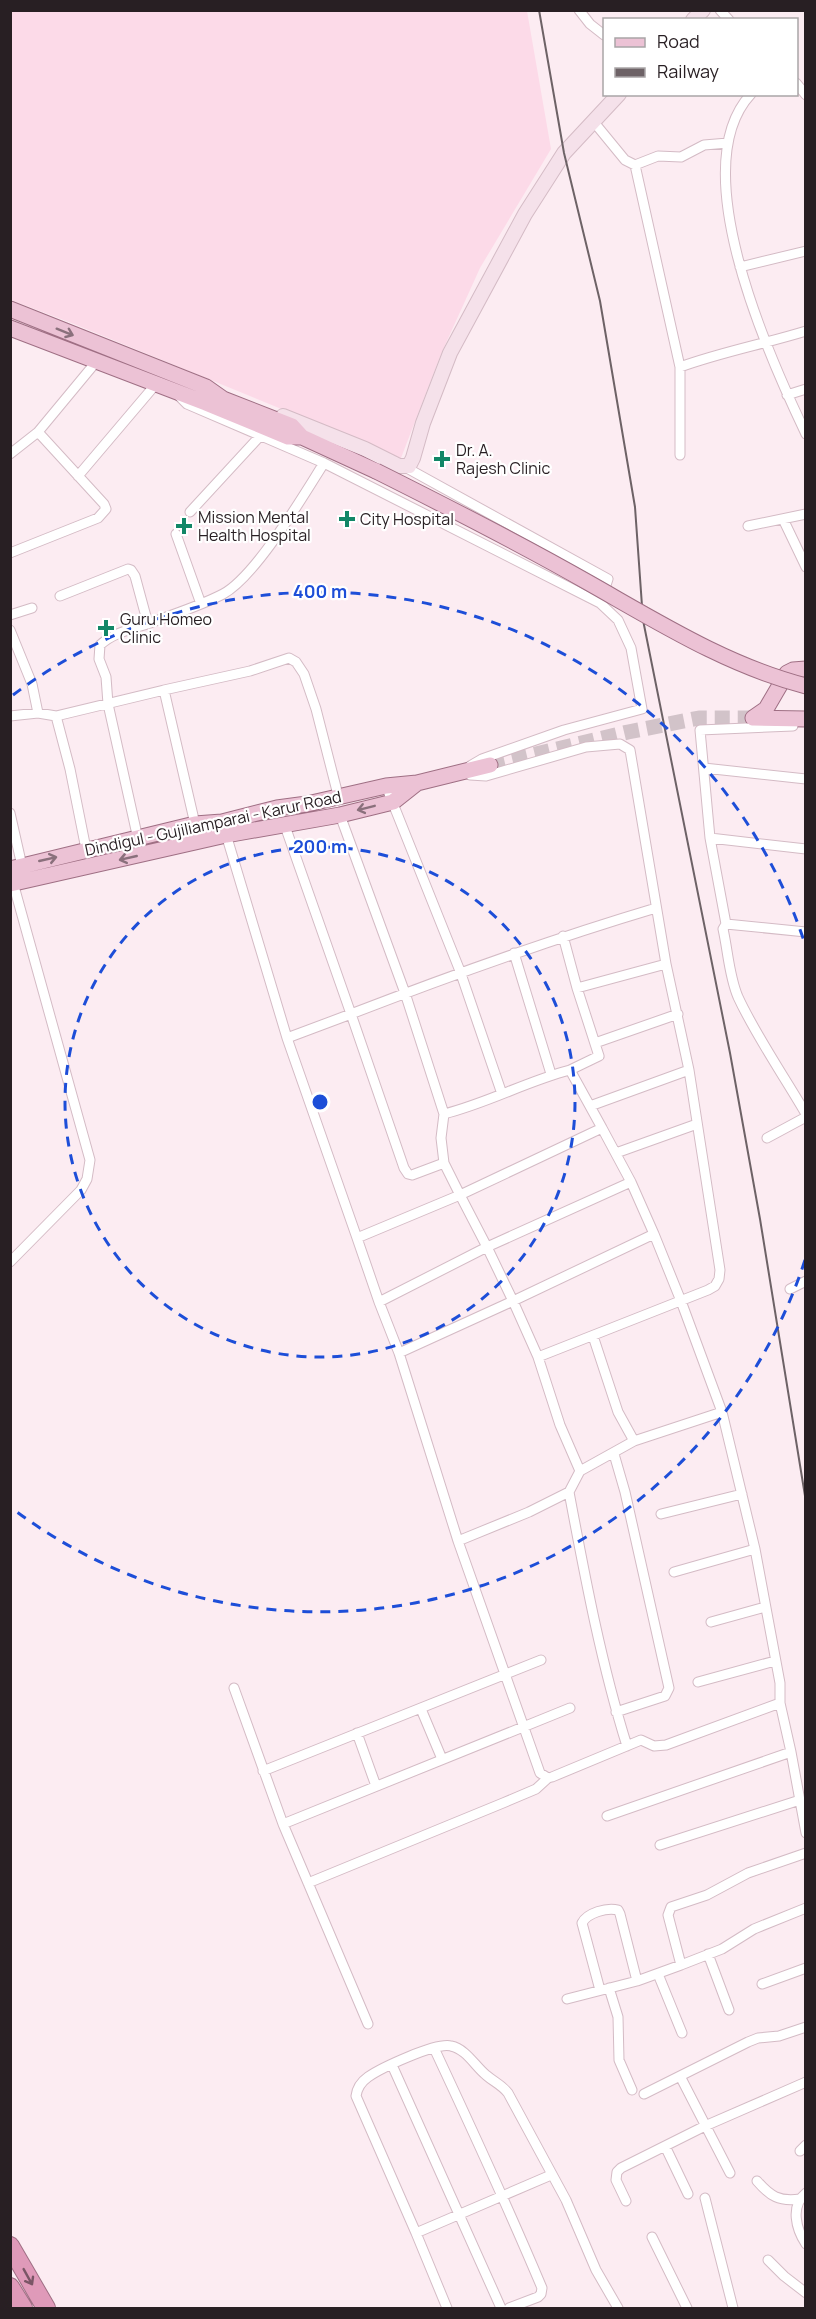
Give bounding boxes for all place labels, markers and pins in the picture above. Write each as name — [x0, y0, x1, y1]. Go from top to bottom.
place label: Dr. A. Rajesh Clinic — [456, 439, 551, 479]
marker: Dr. A. Rajesh Clinic — [433, 450, 451, 468]
place label: Mission Mental Health Hospital — [198, 506, 311, 546]
place label: City Hospital — [360, 508, 454, 530]
marker: City Hospital — [338, 510, 356, 528]
marker: Mission Mental Health Hospital — [175, 517, 193, 535]
place label: Guru Homeo Clinic — [120, 608, 212, 648]
marker: Guru Homeo Clinic — [97, 619, 115, 637]
centre of rings — [310, 1092, 330, 1112]

